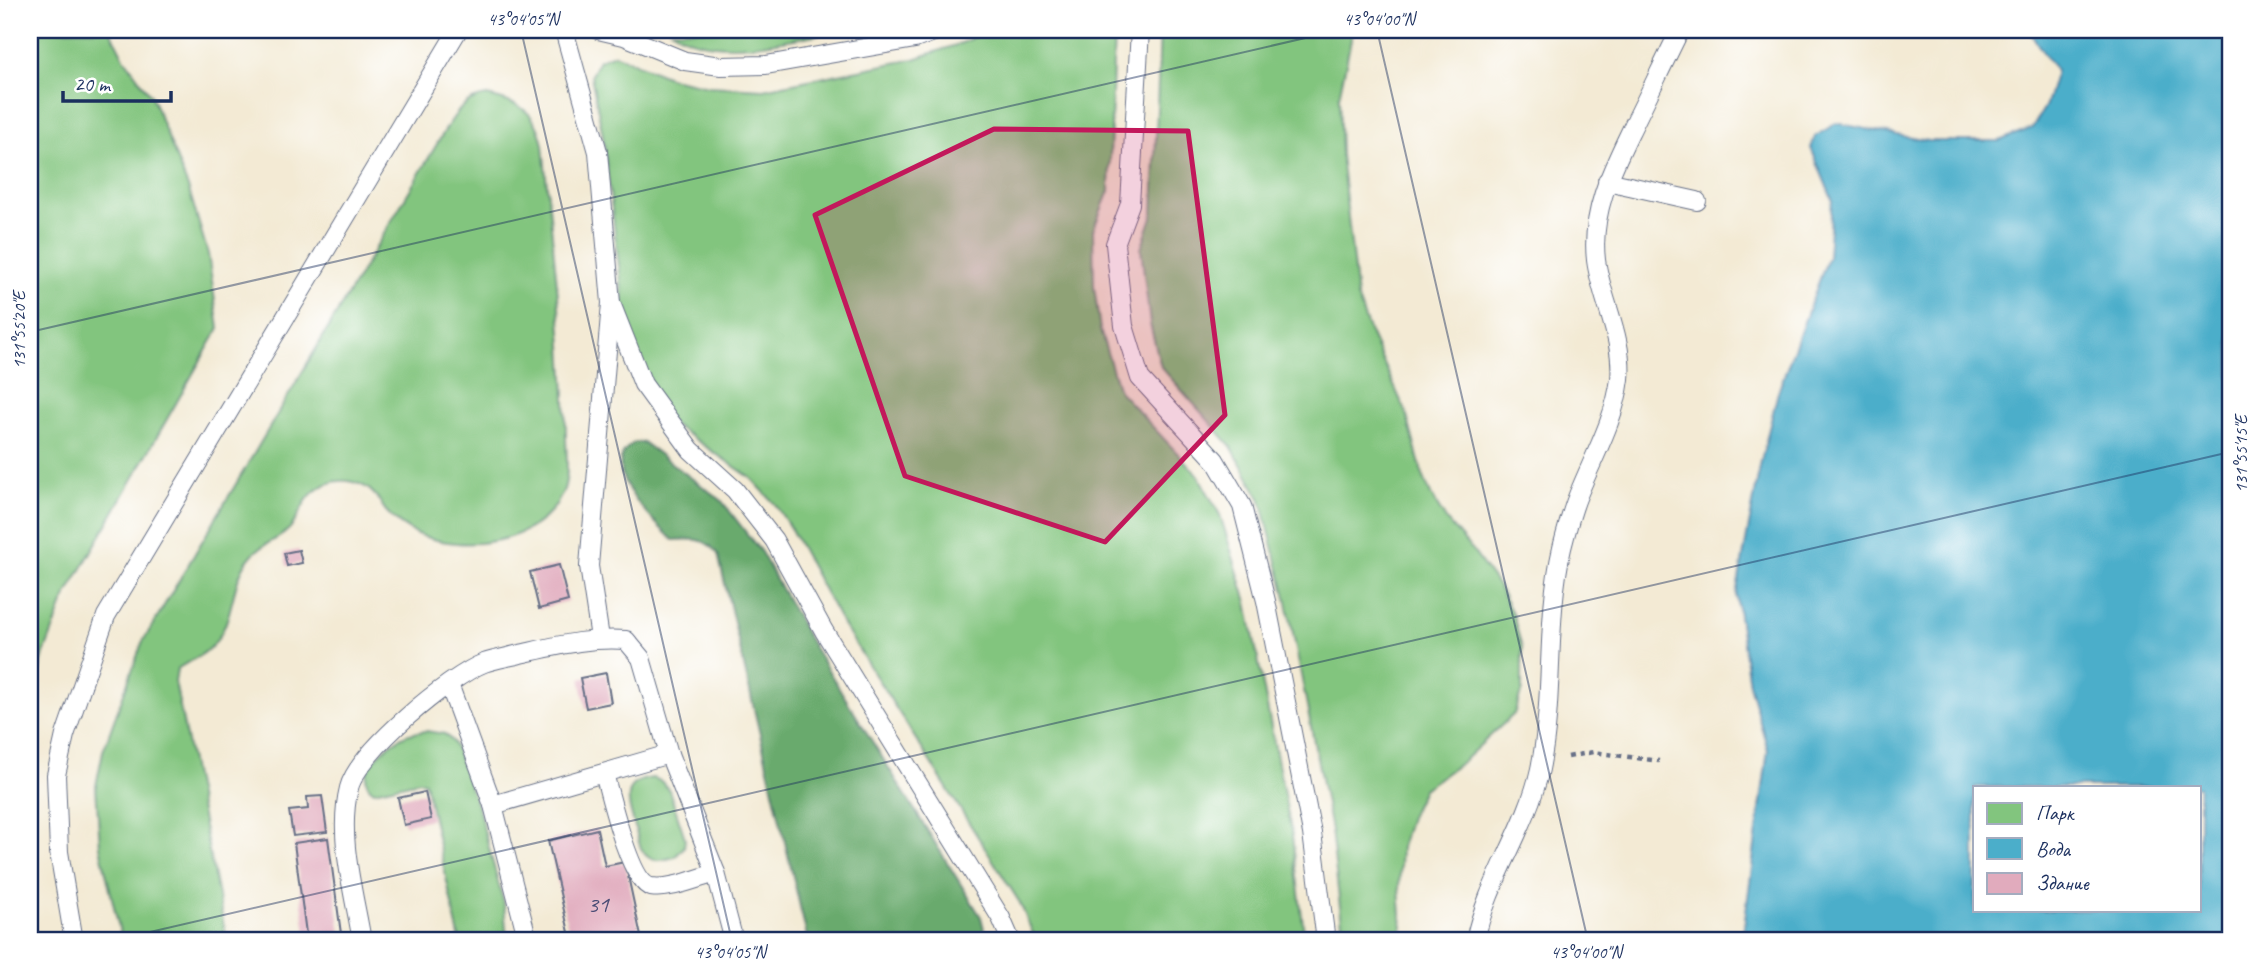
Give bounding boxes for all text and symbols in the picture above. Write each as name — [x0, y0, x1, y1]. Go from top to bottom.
text: 43°04'05"N — [488, 8, 562, 30]
text: 43°04'00"N — [1344, 8, 1418, 30]
scale bar — [63, 60, 172, 104]
text: 20 m — [74, 71, 112, 97]
text: 131°55'20"E — [8, 289, 30, 369]
text: 131°55'15"E — [2230, 413, 2252, 493]
legend — [1973, 786, 2200, 912]
text: Парк — [2036, 800, 2076, 826]
text: Вода — [2036, 836, 2072, 862]
text: Здание — [2036, 870, 2090, 896]
house number: 31 — [587, 889, 610, 919]
text: 43°04'05"N — [695, 941, 769, 963]
text: 43°04'00"N — [1551, 941, 1625, 963]

